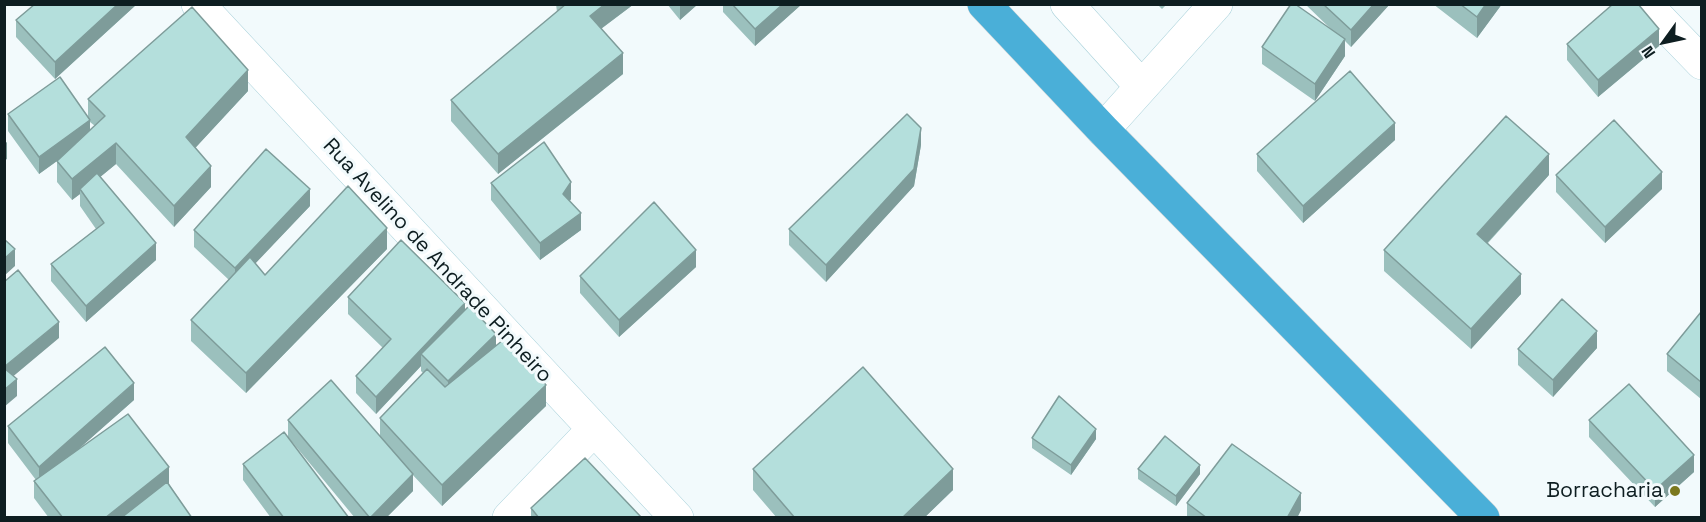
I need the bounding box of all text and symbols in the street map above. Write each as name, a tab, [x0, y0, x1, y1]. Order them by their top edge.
north arrow	[1634, 12, 1694, 72]
text: N	[1637, 42, 1660, 62]
street label: Rua Avelino de Andrade Pinheiro	[317, 134, 557, 388]
place label: Borracharia	[1546, 478, 1663, 504]
marker: Borracharia	[1668, 484, 1682, 498]

